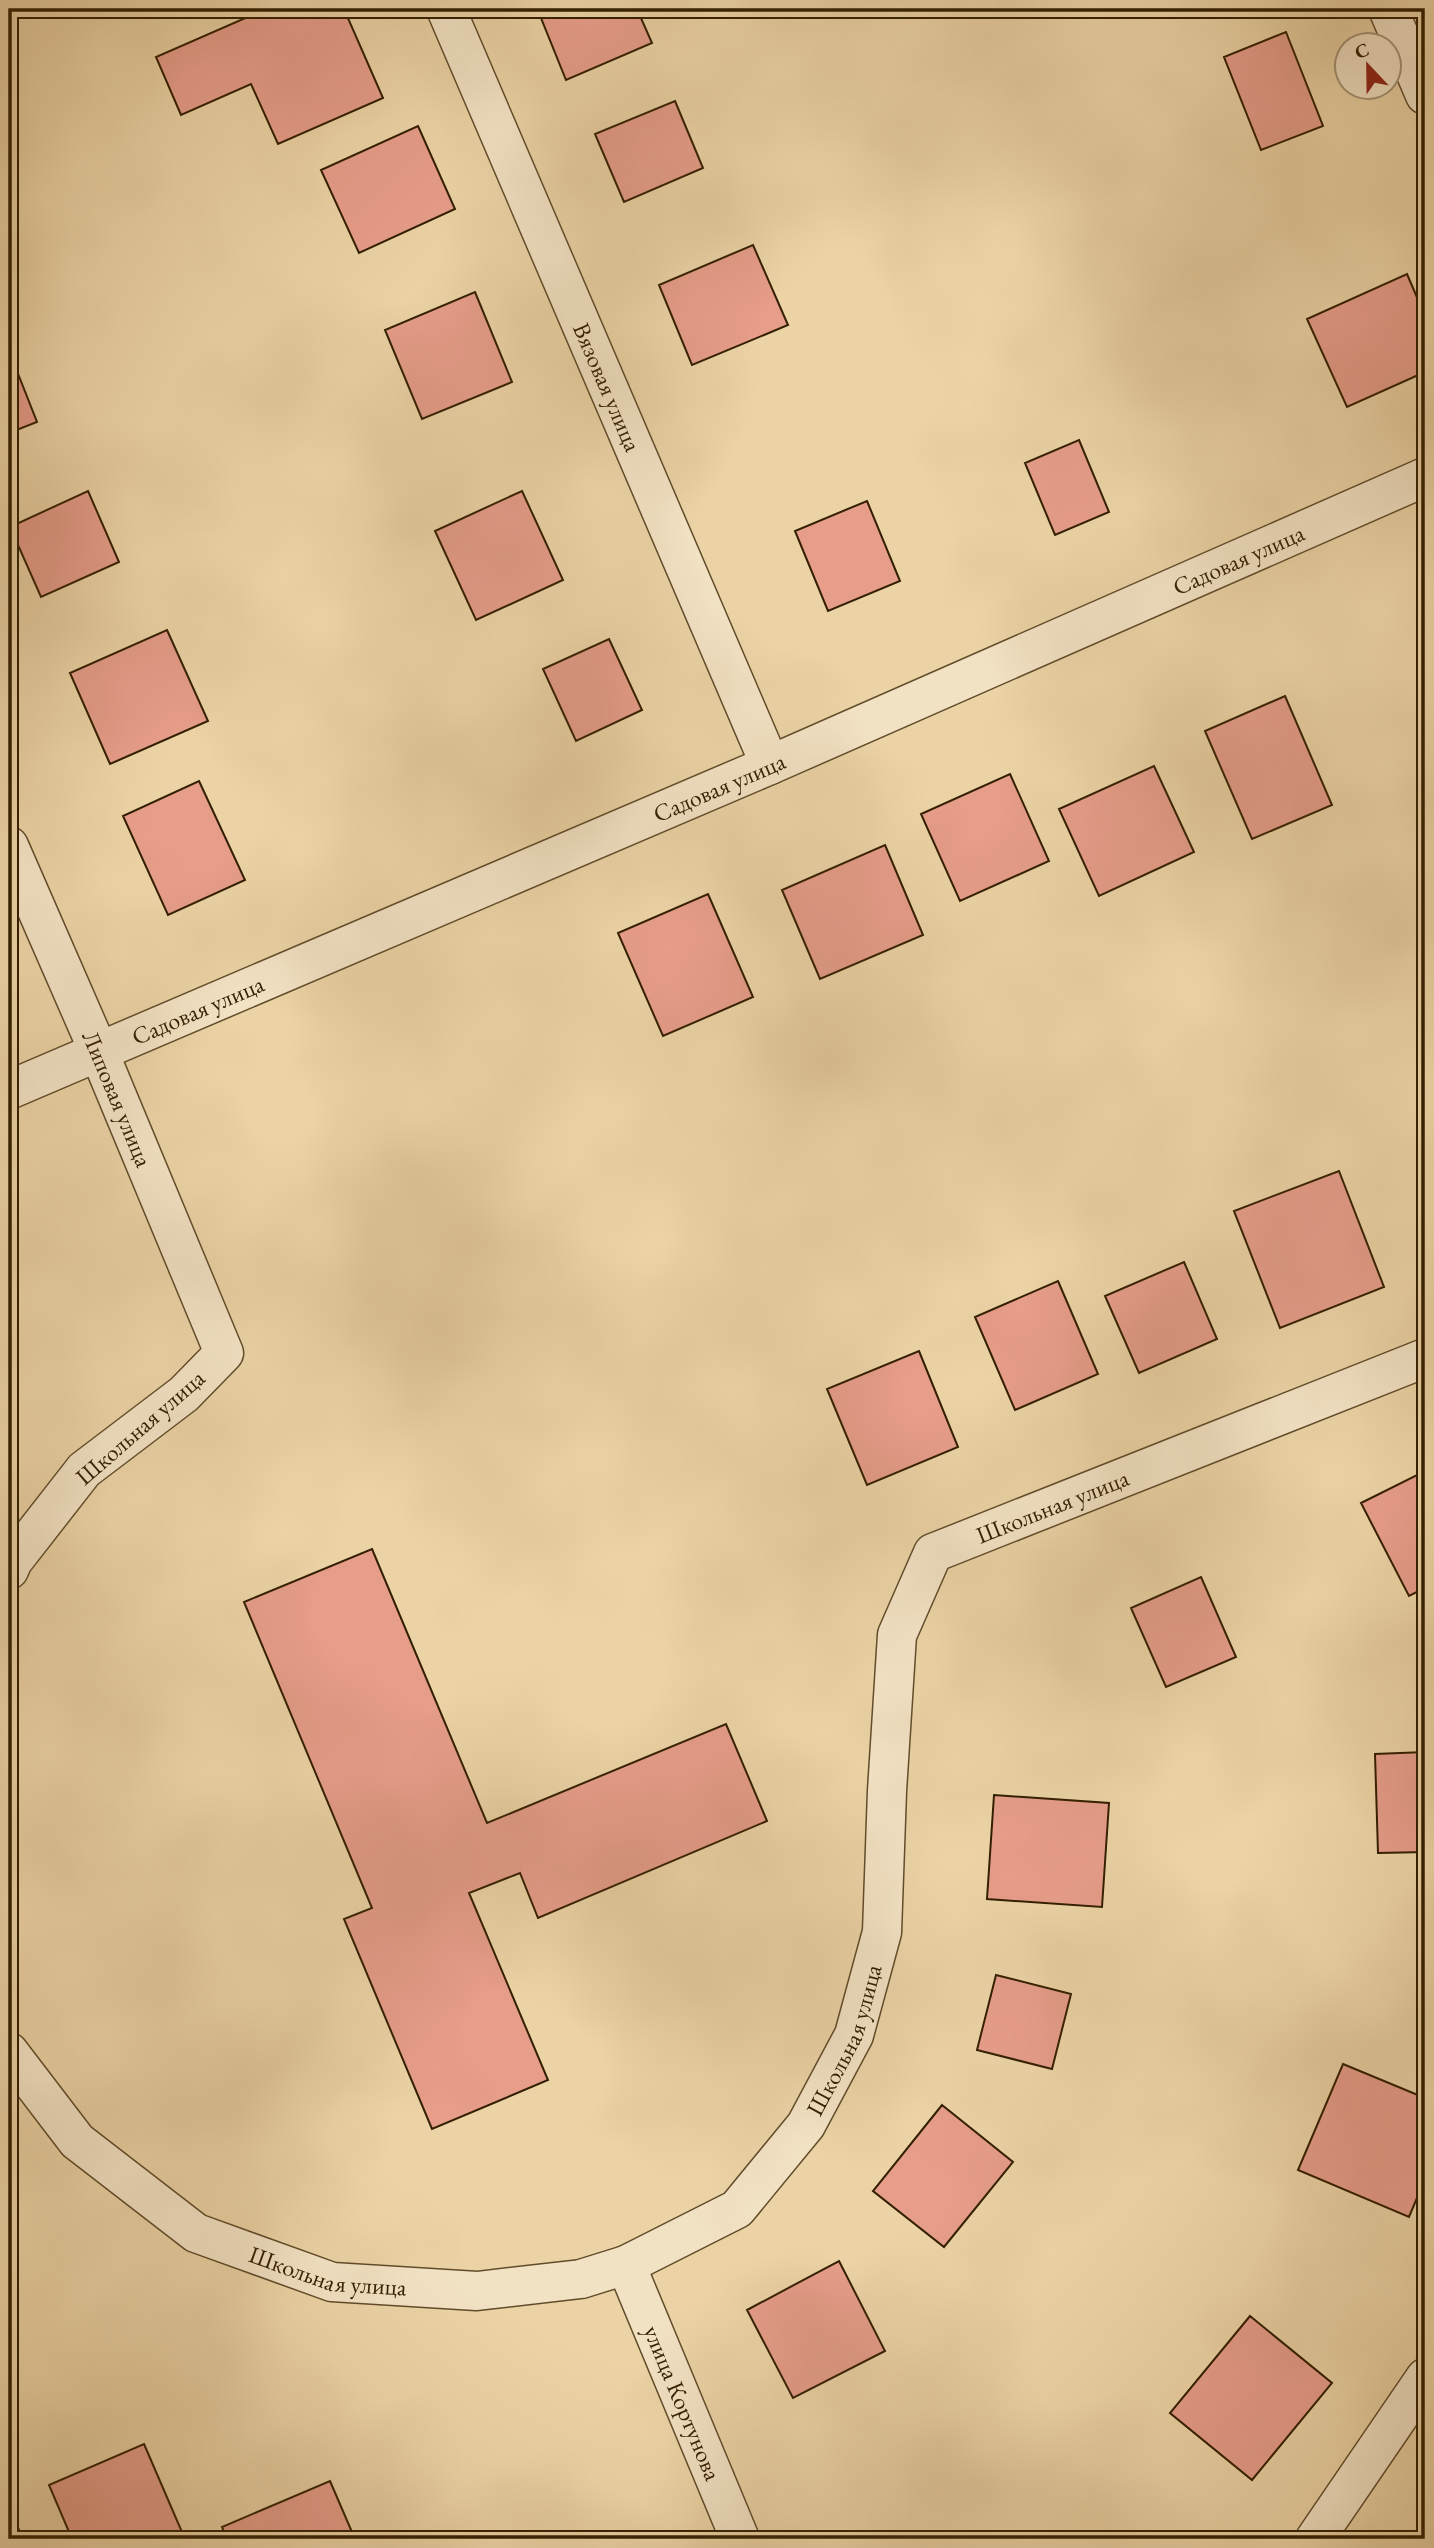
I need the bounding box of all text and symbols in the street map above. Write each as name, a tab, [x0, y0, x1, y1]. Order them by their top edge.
north arrow	[1332, 32, 1402, 102]
text: С	[1351, 37, 1373, 65]
street label: Вязовая улица	[567, 318, 649, 456]
street label: Садовая улица	[1168, 516, 1309, 602]
street label: Садовая улица	[648, 745, 790, 829]
street label: Садовая улица	[127, 967, 269, 1051]
street label: Липовая улица	[76, 1025, 160, 1172]
street label: Школьная улица	[69, 1362, 211, 1492]
street label: Школьная улица	[971, 1461, 1133, 1550]
street label: Школьная улица	[798, 1960, 888, 2121]
street label: Школьная улица	[245, 2238, 408, 2302]
street label: улица Кортунова	[637, 2320, 729, 2485]

